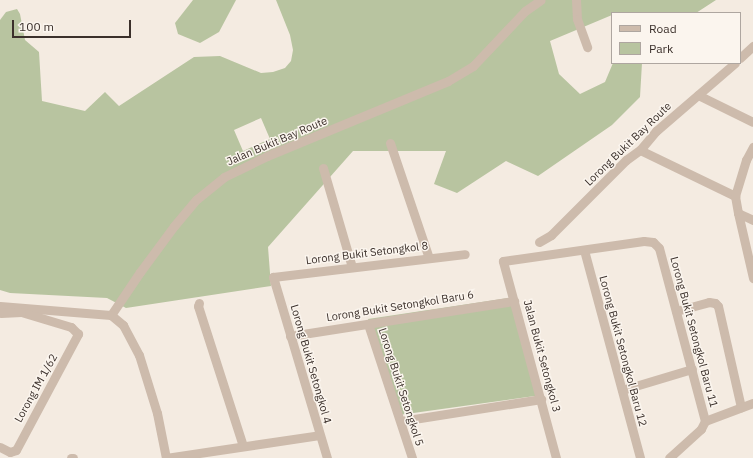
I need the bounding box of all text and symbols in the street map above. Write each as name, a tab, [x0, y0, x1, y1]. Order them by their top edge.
scale bar	[14, 12, 133, 38]
legend	[611, 12, 741, 64]
text: 100 m	[19, 19, 54, 34]
text: Road	[649, 21, 677, 36]
text: Park	[649, 41, 673, 56]
street label: Lorong Bukit Bay Route	[582, 99, 674, 189]
street label: Jalan Bukit Bay Route	[225, 114, 329, 168]
street label: Lorong Bukit Setongkol 8	[305, 239, 429, 267]
street label: Lorong Bukit Setongkol Baru 11	[667, 255, 721, 409]
street label: Lorong Bukit Setongkol Baru 12	[596, 274, 650, 428]
street label: Lorong Bukit Setongkol Baru 6	[325, 288, 475, 324]
street label: Jalan Bukit Setongkol 3	[521, 298, 563, 414]
street label: Lorong Bukit Setongkol 4	[288, 303, 334, 425]
street label: Lorong Bukit Setongkol 5	[376, 326, 426, 448]
street label: Lorong IM 1/62	[12, 351, 60, 425]

